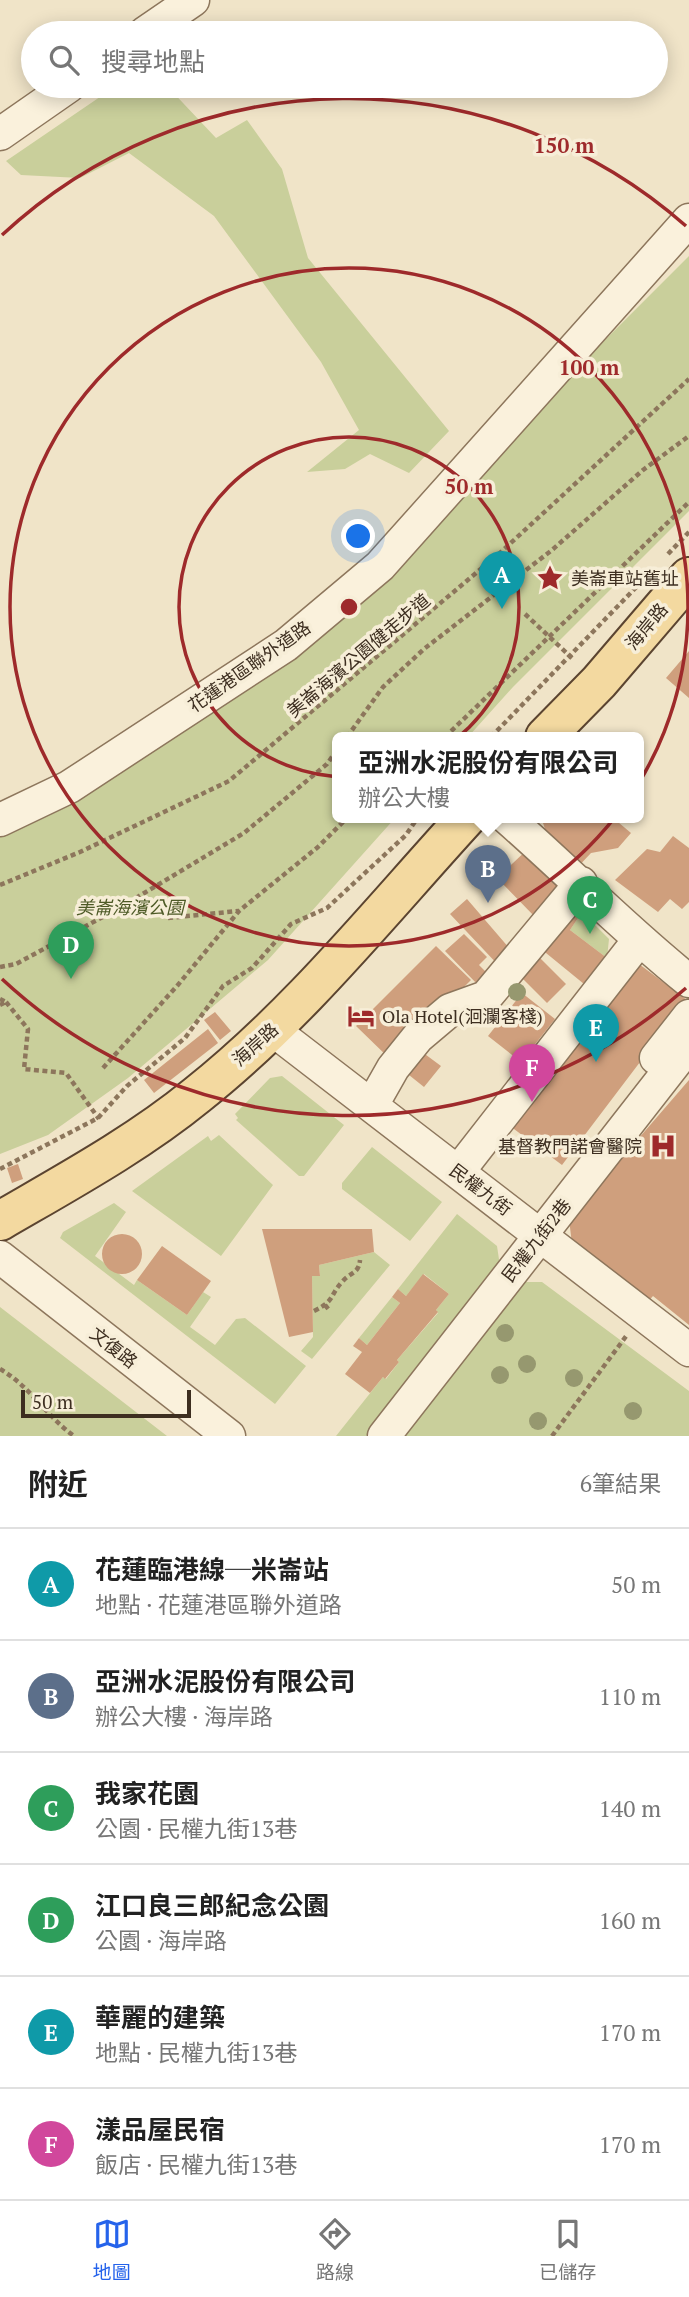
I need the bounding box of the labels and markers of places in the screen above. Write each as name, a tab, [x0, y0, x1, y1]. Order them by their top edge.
pin: A	[479, 551, 525, 609]
place icon: 美崙車站舊址	[535, 563, 565, 593]
place label: 美崙車站舊址	[571, 566, 679, 590]
centre of rings	[337, 595, 361, 619]
pin: B	[465, 845, 511, 903]
pin: C	[567, 876, 613, 934]
pin: D	[48, 921, 94, 979]
hotel icon: Ola Hotel(洄瀾客棧)	[346, 1001, 376, 1031]
place label: Ola Hotel(洄瀾客棧)	[382, 1004, 543, 1028]
pin: E	[573, 1004, 619, 1062]
pin: F	[509, 1044, 555, 1102]
hospital icon: 基督教門諾會醫院	[648, 1131, 678, 1161]
place label: 基督教門諾會醫院	[498, 1134, 642, 1158]

